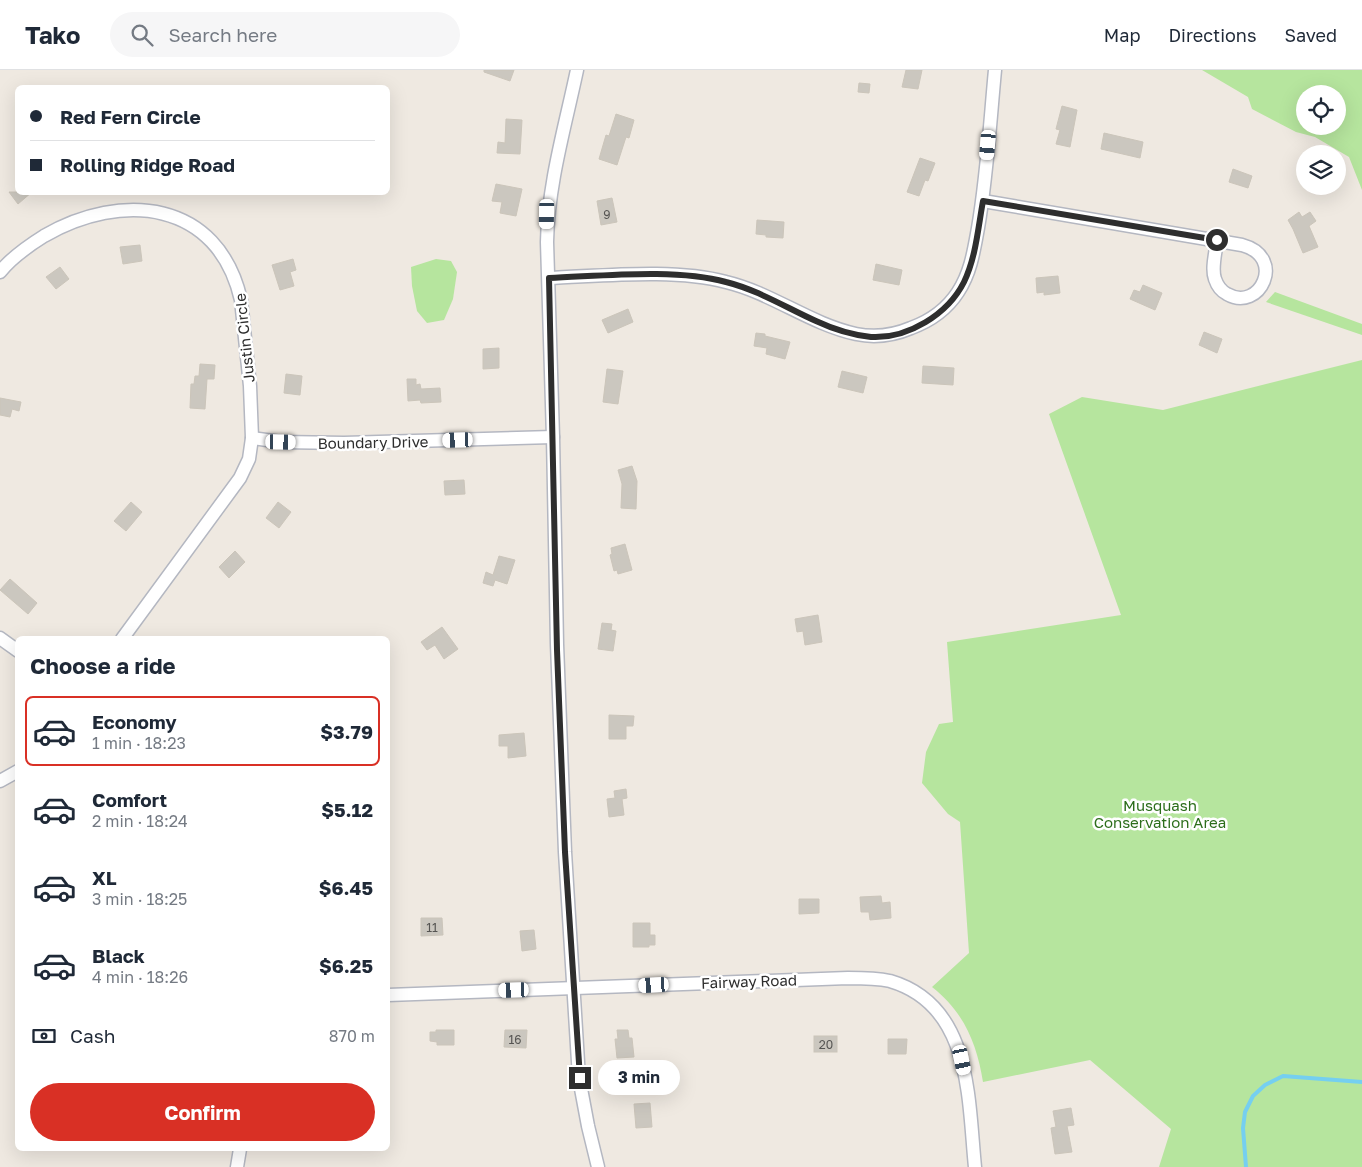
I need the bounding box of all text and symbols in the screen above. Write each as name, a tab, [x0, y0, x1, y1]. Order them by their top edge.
search box	[110, 12, 460, 57]
text: Tako	[25, 20, 80, 49]
icon: search	[128, 21, 156, 49]
text: Search here	[168, 23, 277, 46]
text: Map	[1104, 24, 1140, 46]
text: Directions	[1168, 24, 1256, 46]
text: Saved	[1284, 24, 1337, 46]
map controls	[1296, 85, 1346, 195]
button: locate	[1296, 85, 1346, 135]
text: Red Fern Circle	[60, 105, 201, 128]
car	[979, 129, 996, 161]
button: layers	[1296, 145, 1346, 195]
text: Rolling Ridge Road	[60, 153, 235, 176]
car	[539, 199, 554, 229]
house number: 9	[603, 207, 611, 222]
route start	[1206, 229, 1228, 251]
street label: Justin Circle	[230, 292, 258, 384]
street label: Boundary Drive	[318, 432, 429, 452]
car	[442, 432, 473, 448]
car	[265, 434, 296, 450]
text: Choose a ride	[30, 652, 176, 679]
icon: car	[32, 709, 77, 754]
text: Economy	[92, 710, 177, 733]
text: $3.79	[320, 720, 373, 743]
text: 1 min · 18:23	[92, 733, 186, 753]
icon: car	[32, 787, 77, 832]
text: Comfort	[92, 788, 167, 811]
park label: Musquash Conservation Area	[1094, 796, 1226, 831]
text: $5.12	[321, 798, 373, 821]
text: 2 min · 18:24	[92, 811, 188, 831]
icon: car	[32, 865, 77, 910]
text: XL	[92, 866, 117, 889]
text: $6.45	[319, 876, 373, 899]
text: 3 min · 18:25	[92, 889, 187, 909]
house number: 11	[426, 920, 438, 935]
icon: car	[32, 943, 77, 988]
text: Black	[92, 944, 145, 967]
text: $6.25	[319, 954, 373, 977]
text: 4 min · 18:26	[92, 967, 188, 987]
street label: Fairway Road	[701, 970, 797, 992]
car	[638, 977, 669, 993]
car	[498, 982, 529, 998]
icon: cash	[30, 1022, 58, 1050]
text: Cash	[70, 1024, 115, 1047]
text: 870 m	[329, 1026, 375, 1046]
house number: 16	[508, 1032, 522, 1047]
house number: 20	[819, 1037, 833, 1052]
car	[951, 1044, 972, 1076]
callout: 3 min	[598, 1060, 680, 1096]
route end	[569, 1067, 591, 1089]
text: 3 min	[618, 1067, 660, 1087]
button: Confirm	[30, 1083, 375, 1141]

